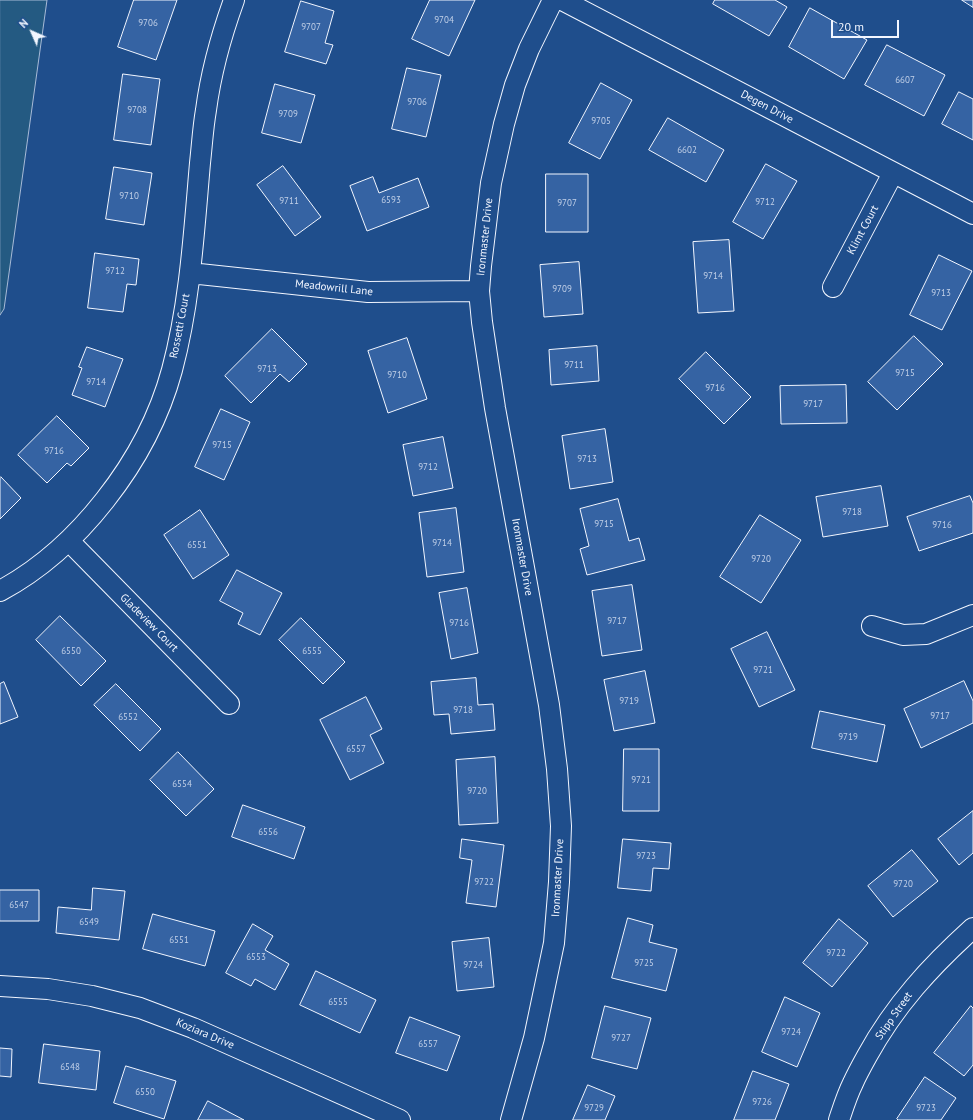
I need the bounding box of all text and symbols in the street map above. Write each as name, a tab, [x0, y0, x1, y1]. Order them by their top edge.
north arrow	[12, 12, 52, 52]
scale bar	[833, 12, 901, 38]
house number: 9704	[434, 15, 454, 25]
text: N	[16, 16, 31, 31]
house number: 9706	[138, 18, 158, 28]
text: 20 m	[838, 19, 864, 34]
house number: 9707	[301, 22, 321, 32]
house number: 6607	[895, 75, 915, 85]
street label: Degen Drive	[738, 88, 796, 126]
house number: 9706	[407, 97, 427, 107]
house number: 9708	[127, 105, 147, 115]
house number: 9709	[278, 109, 298, 119]
house number: 9705	[591, 116, 611, 126]
house number: 6602	[677, 145, 697, 155]
house number: 9710	[119, 191, 139, 201]
house number: 6593	[381, 195, 401, 205]
house number: 9711	[279, 196, 299, 206]
street label: Ironmaster Drive	[474, 197, 496, 277]
house number: 9712	[755, 197, 775, 207]
house number: 9707	[557, 198, 577, 208]
street label: Klimt Court	[844, 203, 882, 257]
house number: 9712	[105, 266, 125, 276]
house number: 9714	[703, 271, 723, 281]
street label: Meadowrill Lane	[294, 277, 374, 299]
house number: 9709	[552, 284, 572, 294]
house number: 9713	[931, 288, 951, 298]
street label: Rossetti Court	[167, 293, 193, 359]
house number: 9711	[564, 360, 584, 370]
house number: 9713	[257, 364, 277, 374]
house number: 9715	[895, 368, 915, 378]
house number: 9710	[387, 370, 407, 380]
house number: 9714	[86, 377, 106, 387]
house number: 9716	[705, 383, 725, 393]
house number: 9717	[803, 399, 823, 409]
house number: 9715	[212, 440, 232, 450]
house number: 9716	[44, 446, 64, 456]
house number: 9713	[577, 454, 597, 464]
house number: 9712	[418, 462, 438, 472]
house number: 9718	[842, 507, 862, 517]
street label: Ironmaster Drive	[509, 517, 535, 597]
house number: 9715	[594, 519, 614, 529]
house number: 9716	[932, 520, 952, 530]
house number: 9714	[432, 538, 452, 548]
house number: 6551	[187, 540, 207, 550]
house number: 9720	[751, 554, 771, 564]
street label: Gladeview Court	[117, 591, 181, 655]
house number: 9717	[607, 616, 627, 626]
house number: 9716	[449, 618, 469, 628]
house number: 6550	[61, 646, 81, 656]
house number: 6555	[302, 646, 322, 656]
house number: 9721	[753, 665, 773, 675]
house number: 9719	[619, 696, 639, 706]
house number: 9718	[453, 705, 473, 715]
house number: 9717	[930, 711, 950, 721]
house number: 6552	[118, 712, 138, 722]
house number: 9719	[838, 732, 858, 742]
house number: 6557	[346, 744, 366, 754]
house number: 9721	[631, 775, 651, 785]
house number: 6554	[172, 779, 192, 789]
house number: 9720	[467, 786, 487, 796]
house number: 6556	[258, 827, 278, 837]
street label: Ironmaster Drive	[549, 839, 567, 917]
house number: 9723	[636, 851, 656, 861]
house number: 9722	[474, 877, 494, 887]
house number: 9720	[893, 879, 913, 889]
house number: 6547	[9, 900, 29, 910]
house number: 6549	[79, 917, 99, 927]
house number: 6551	[169, 935, 189, 945]
house number: 9722	[826, 948, 846, 958]
house number: 6553	[246, 952, 266, 962]
house number: 9725	[634, 958, 654, 968]
house number: 9724	[463, 960, 483, 970]
street label: Stipp Street	[873, 990, 915, 1042]
house number: 6555	[328, 997, 348, 1007]
street label: Koziara Drive	[174, 1016, 236, 1052]
house number: 9724	[781, 1027, 801, 1037]
house number: 9727	[611, 1033, 631, 1043]
house number: 6557	[418, 1039, 438, 1049]
house number: 6548	[60, 1062, 80, 1072]
house number: 6550	[135, 1087, 155, 1097]
house number: 9726	[752, 1097, 772, 1107]
house number: 9729	[584, 1103, 604, 1113]
house number: 9723	[916, 1103, 936, 1113]

